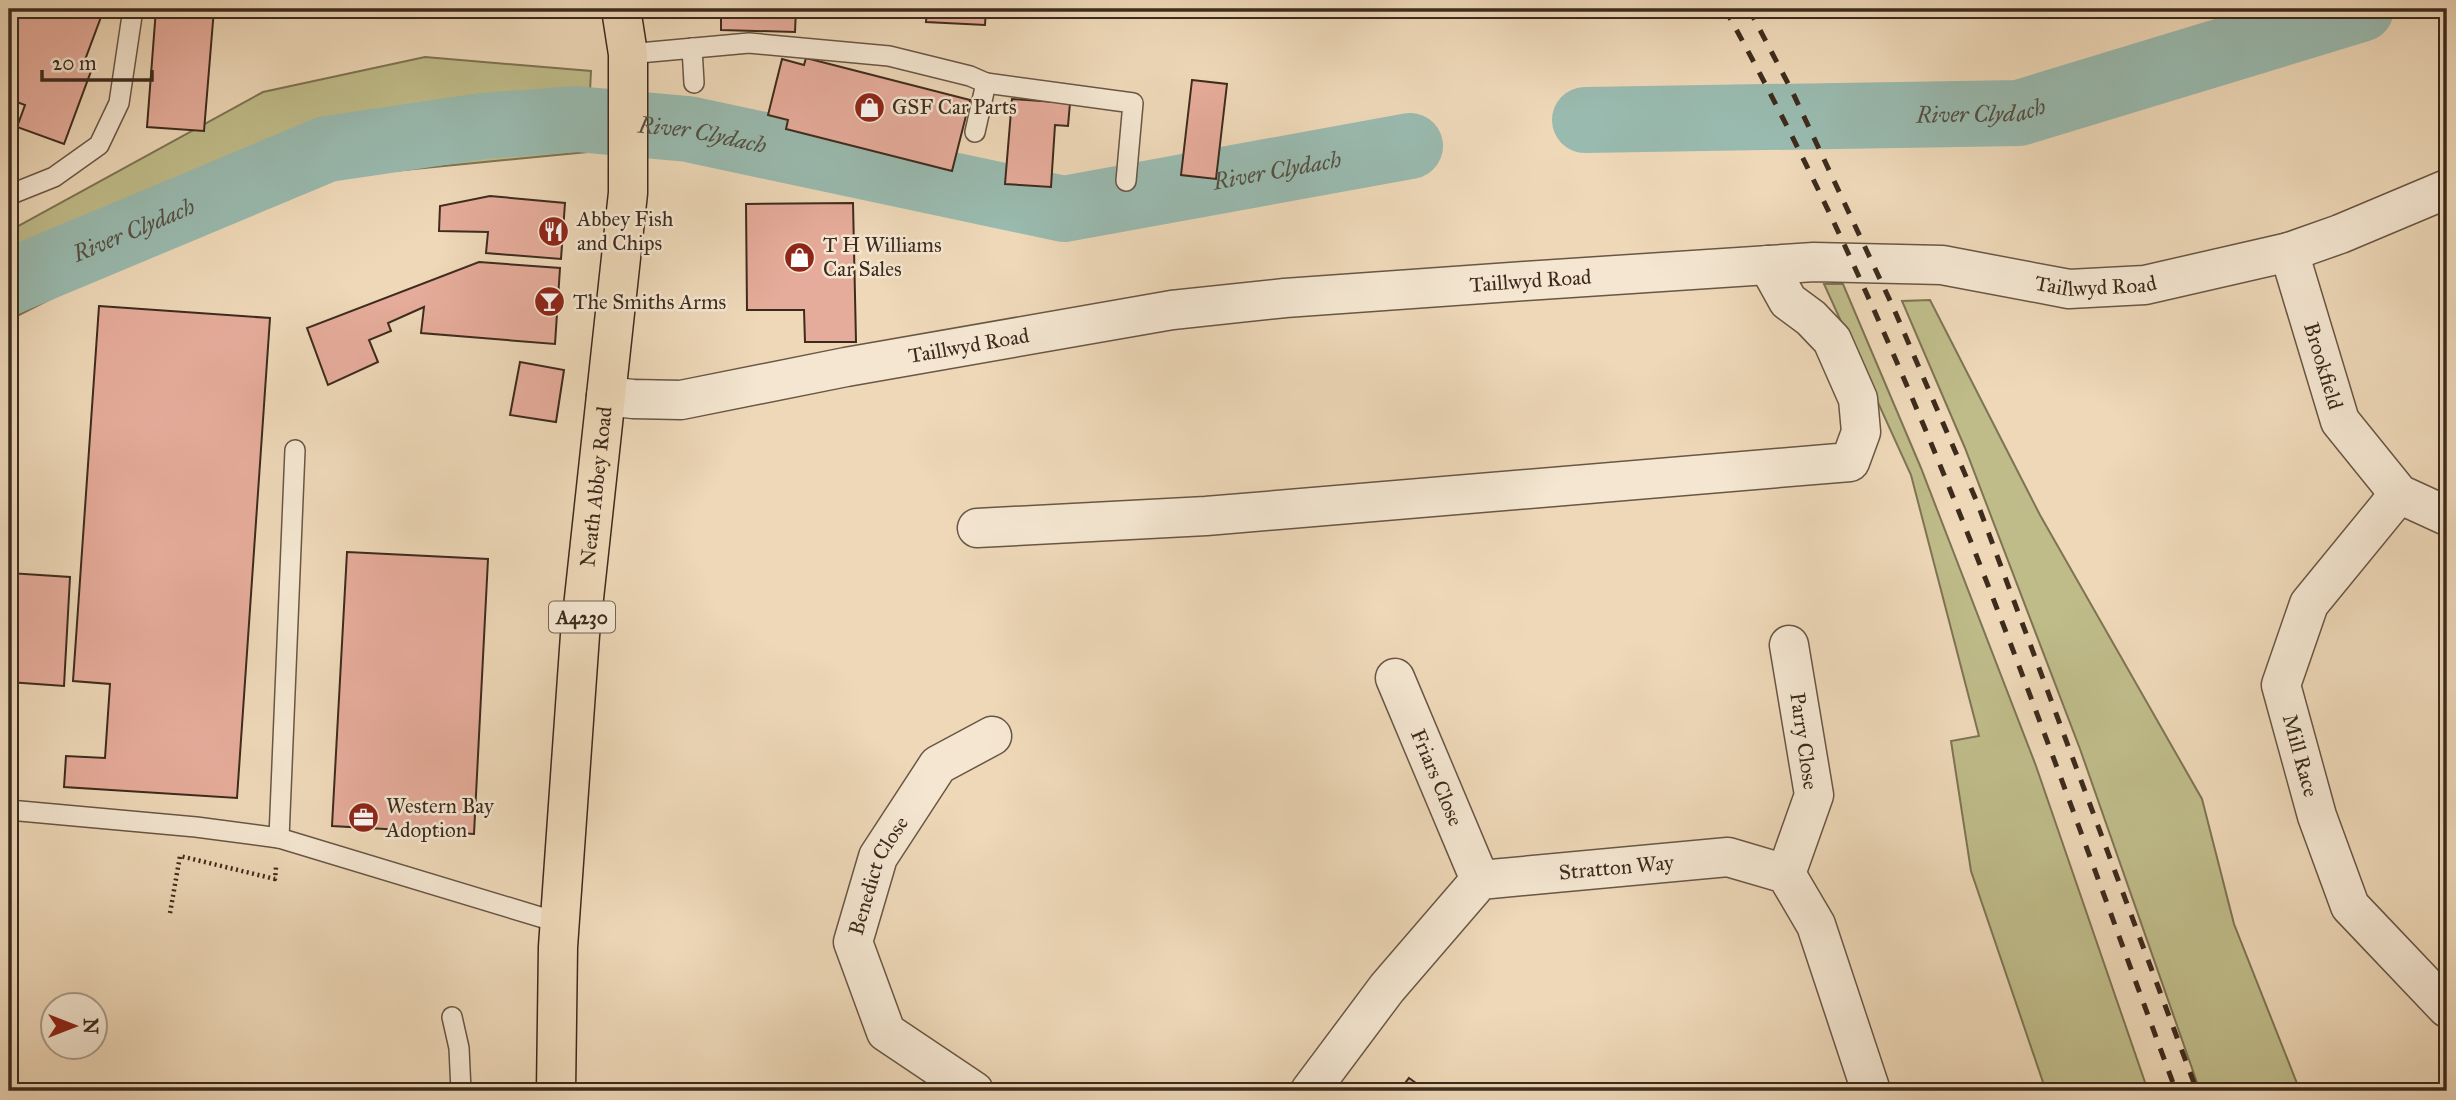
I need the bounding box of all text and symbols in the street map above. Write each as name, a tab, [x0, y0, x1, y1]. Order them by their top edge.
scale bar	[42, 38, 152, 82]
text: 20 m	[52, 50, 97, 76]
shop icon: GSF Car Parts	[852, 90, 886, 124]
water label: River Clydach	[1915, 92, 2049, 129]
place label: GSF Car Parts	[892, 94, 1017, 120]
water label: River Clydach	[636, 111, 769, 159]
water label: River Clydach	[1210, 145, 1343, 196]
water label: River Clydach	[67, 192, 199, 268]
place label: Abbey Fish and Chips	[576, 206, 674, 256]
restaurant icon: Abbey Fish and Chips	[537, 214, 571, 248]
place label: T H Williams Car Sales	[823, 232, 942, 282]
shop icon: T H Williams Car Sales	[783, 240, 817, 274]
street label: Taillwyd Road	[1468, 264, 1593, 298]
street label: Taillwyd Road	[2033, 270, 2160, 302]
bar icon: The Smiths Arms	[533, 285, 567, 319]
place label: The Smiths Arms	[573, 289, 726, 315]
street label: Brookfield	[2298, 319, 2349, 413]
street label: Taillwyd Road	[906, 322, 1032, 369]
street label: Neath Abbey Road	[574, 405, 618, 568]
road number: A4230	[549, 602, 615, 632]
street label: Parry Close	[1784, 691, 1824, 791]
street label: Mill Race	[2277, 711, 2324, 800]
street label: Friars Close	[1405, 725, 1469, 830]
place label: Western Bay Adoption	[385, 793, 495, 843]
office icon: Western Bay Adoption	[346, 801, 380, 835]
street label: Benedict Close	[843, 811, 914, 938]
street label: Stratton Way	[1558, 849, 1676, 886]
north arrow	[38, 992, 108, 1062]
text: N	[79, 1018, 102, 1034]

